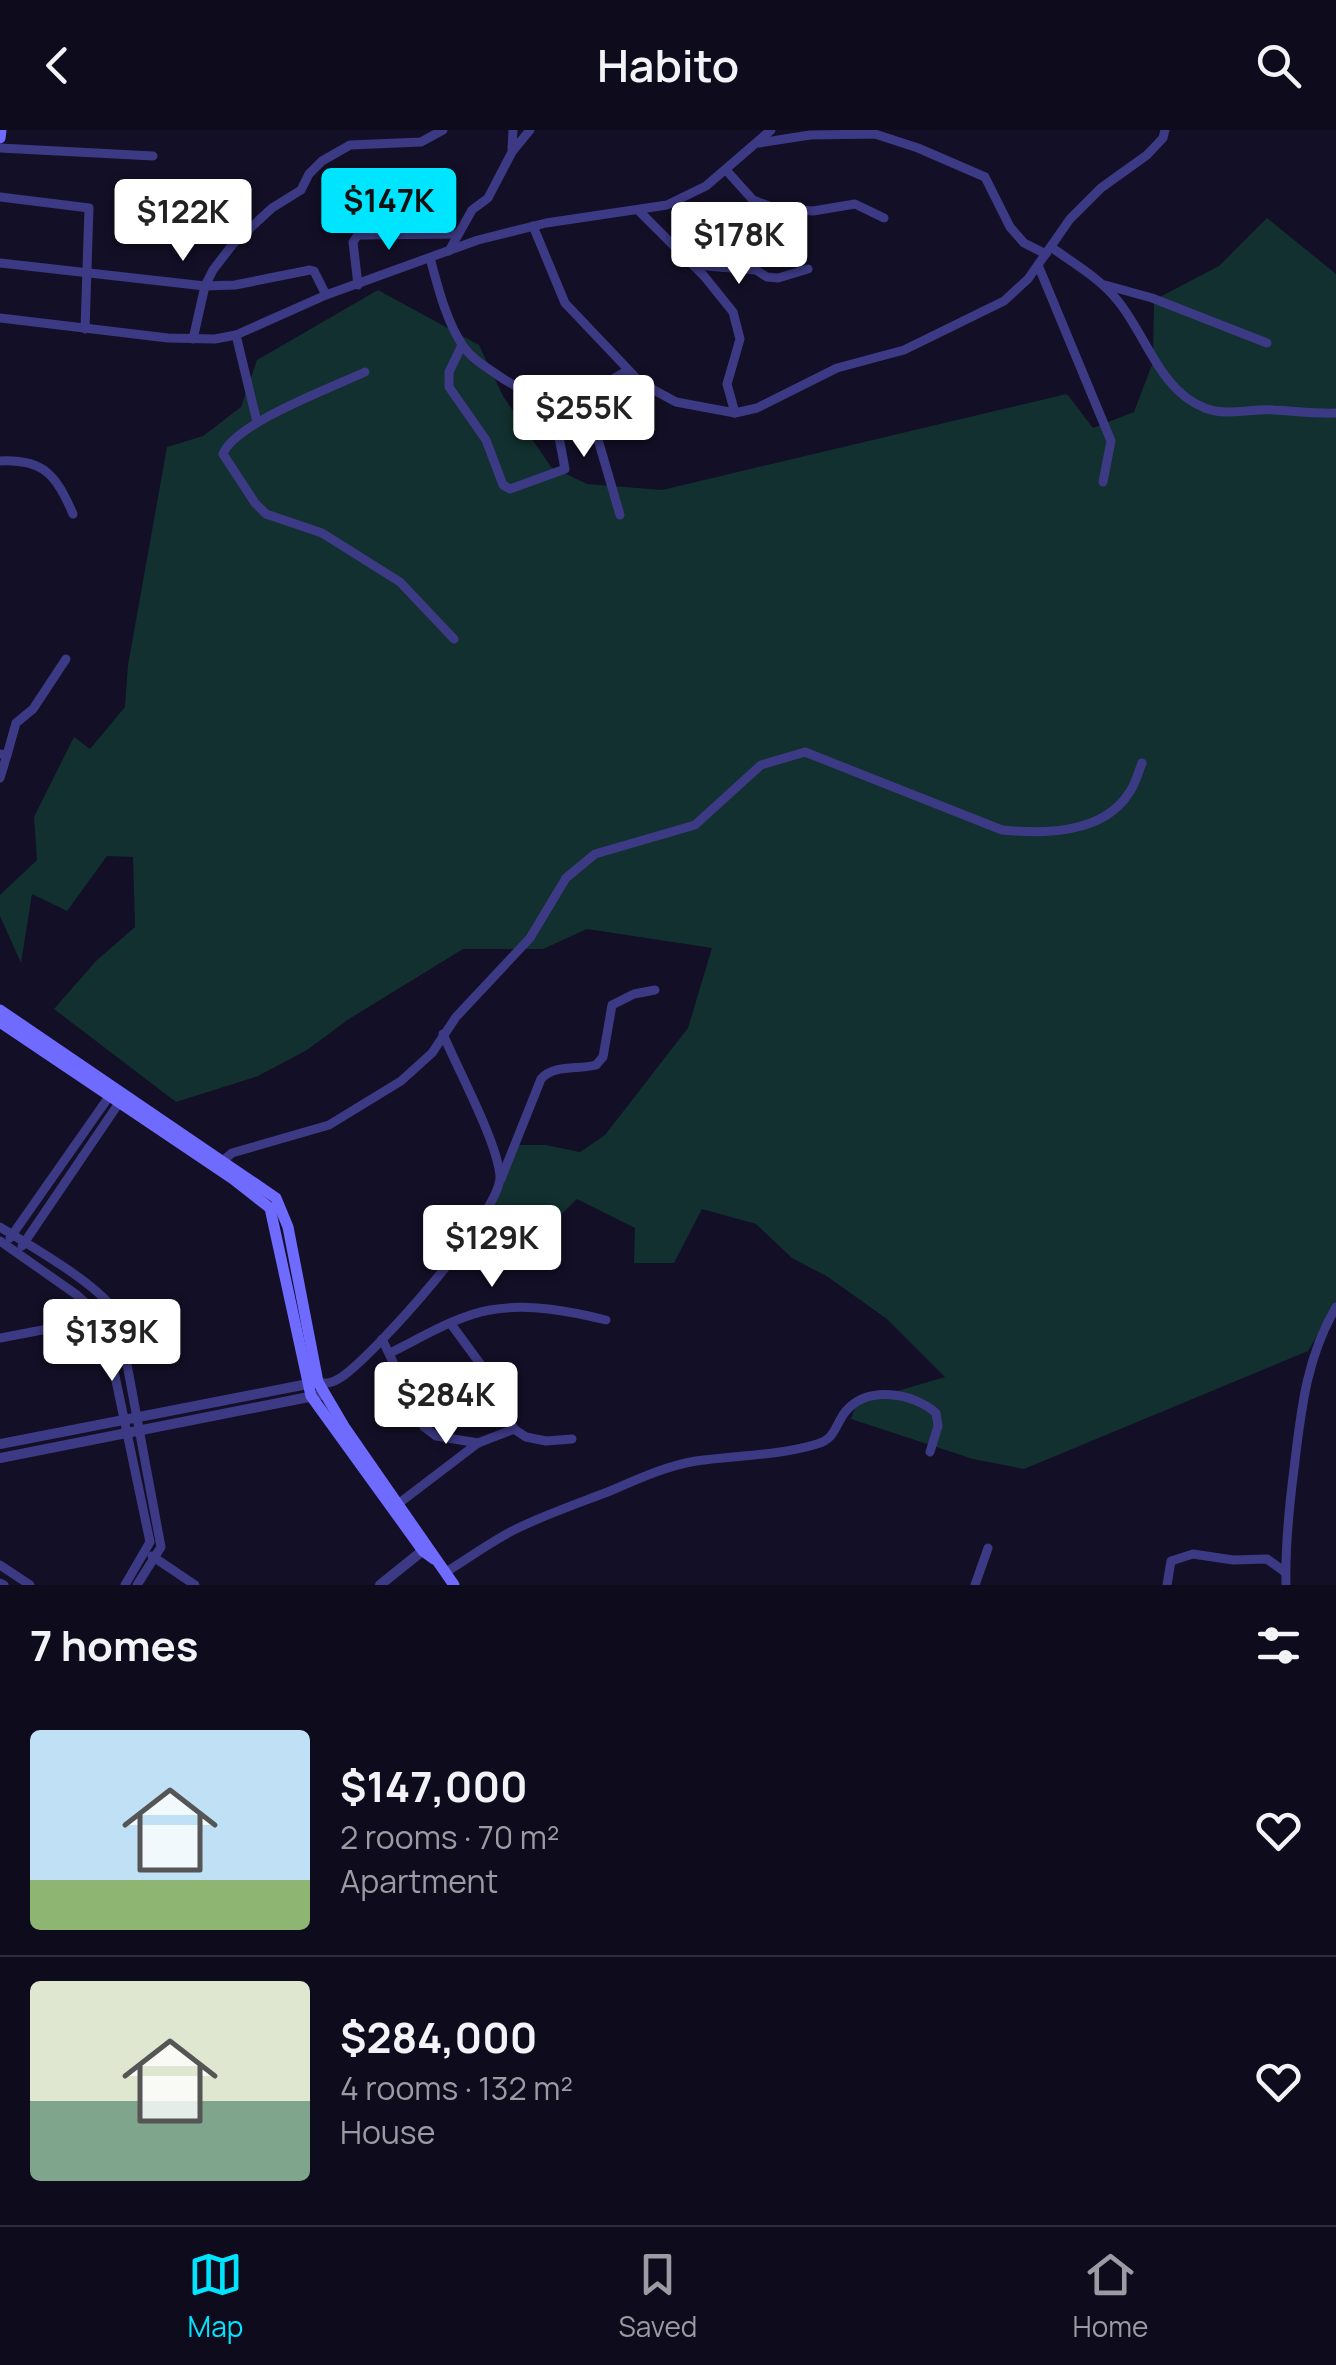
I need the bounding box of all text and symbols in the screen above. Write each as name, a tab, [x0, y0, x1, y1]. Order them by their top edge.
text: Habito	[597, 34, 739, 96]
icon: back	[30, 38, 85, 93]
icon: search	[1251, 38, 1306, 93]
pin: $147K	[319, 168, 459, 253]
text: $147K	[343, 178, 435, 222]
pin: $122K	[113, 179, 253, 264]
text: $122K	[137, 189, 229, 233]
pin: $178K	[669, 202, 809, 287]
text: $178K	[693, 212, 785, 256]
pin: $255K	[514, 375, 654, 460]
text: $255K	[535, 385, 633, 429]
pin: $129K	[422, 1205, 562, 1290]
text: $129K	[445, 1215, 539, 1259]
pin: $139K	[42, 1299, 182, 1384]
text: $139K	[65, 1309, 159, 1353]
pin: $284K	[376, 1362, 516, 1447]
text: $284K	[397, 1372, 495, 1416]
text: 7 homes	[30, 1616, 198, 1674]
icon: filters	[1251, 1618, 1306, 1673]
text: $147,000	[340, 1757, 528, 1815]
icon: home	[110, 1770, 230, 1890]
icon: heart	[1251, 1803, 1306, 1858]
text: 2 rooms · 70 m²	[340, 1815, 560, 1859]
text: Apartment	[340, 1859, 498, 1903]
text: $284,000	[340, 2008, 537, 2066]
icon: home	[110, 2021, 230, 2141]
icon: heart	[1251, 2054, 1306, 2109]
text: 4 rooms · 132 m²	[340, 2066, 573, 2110]
text: House	[340, 2110, 435, 2154]
tab: Map	[188, 2247, 243, 2345]
tab: Saved	[619, 2247, 697, 2345]
tab: Home	[1073, 2247, 1148, 2345]

